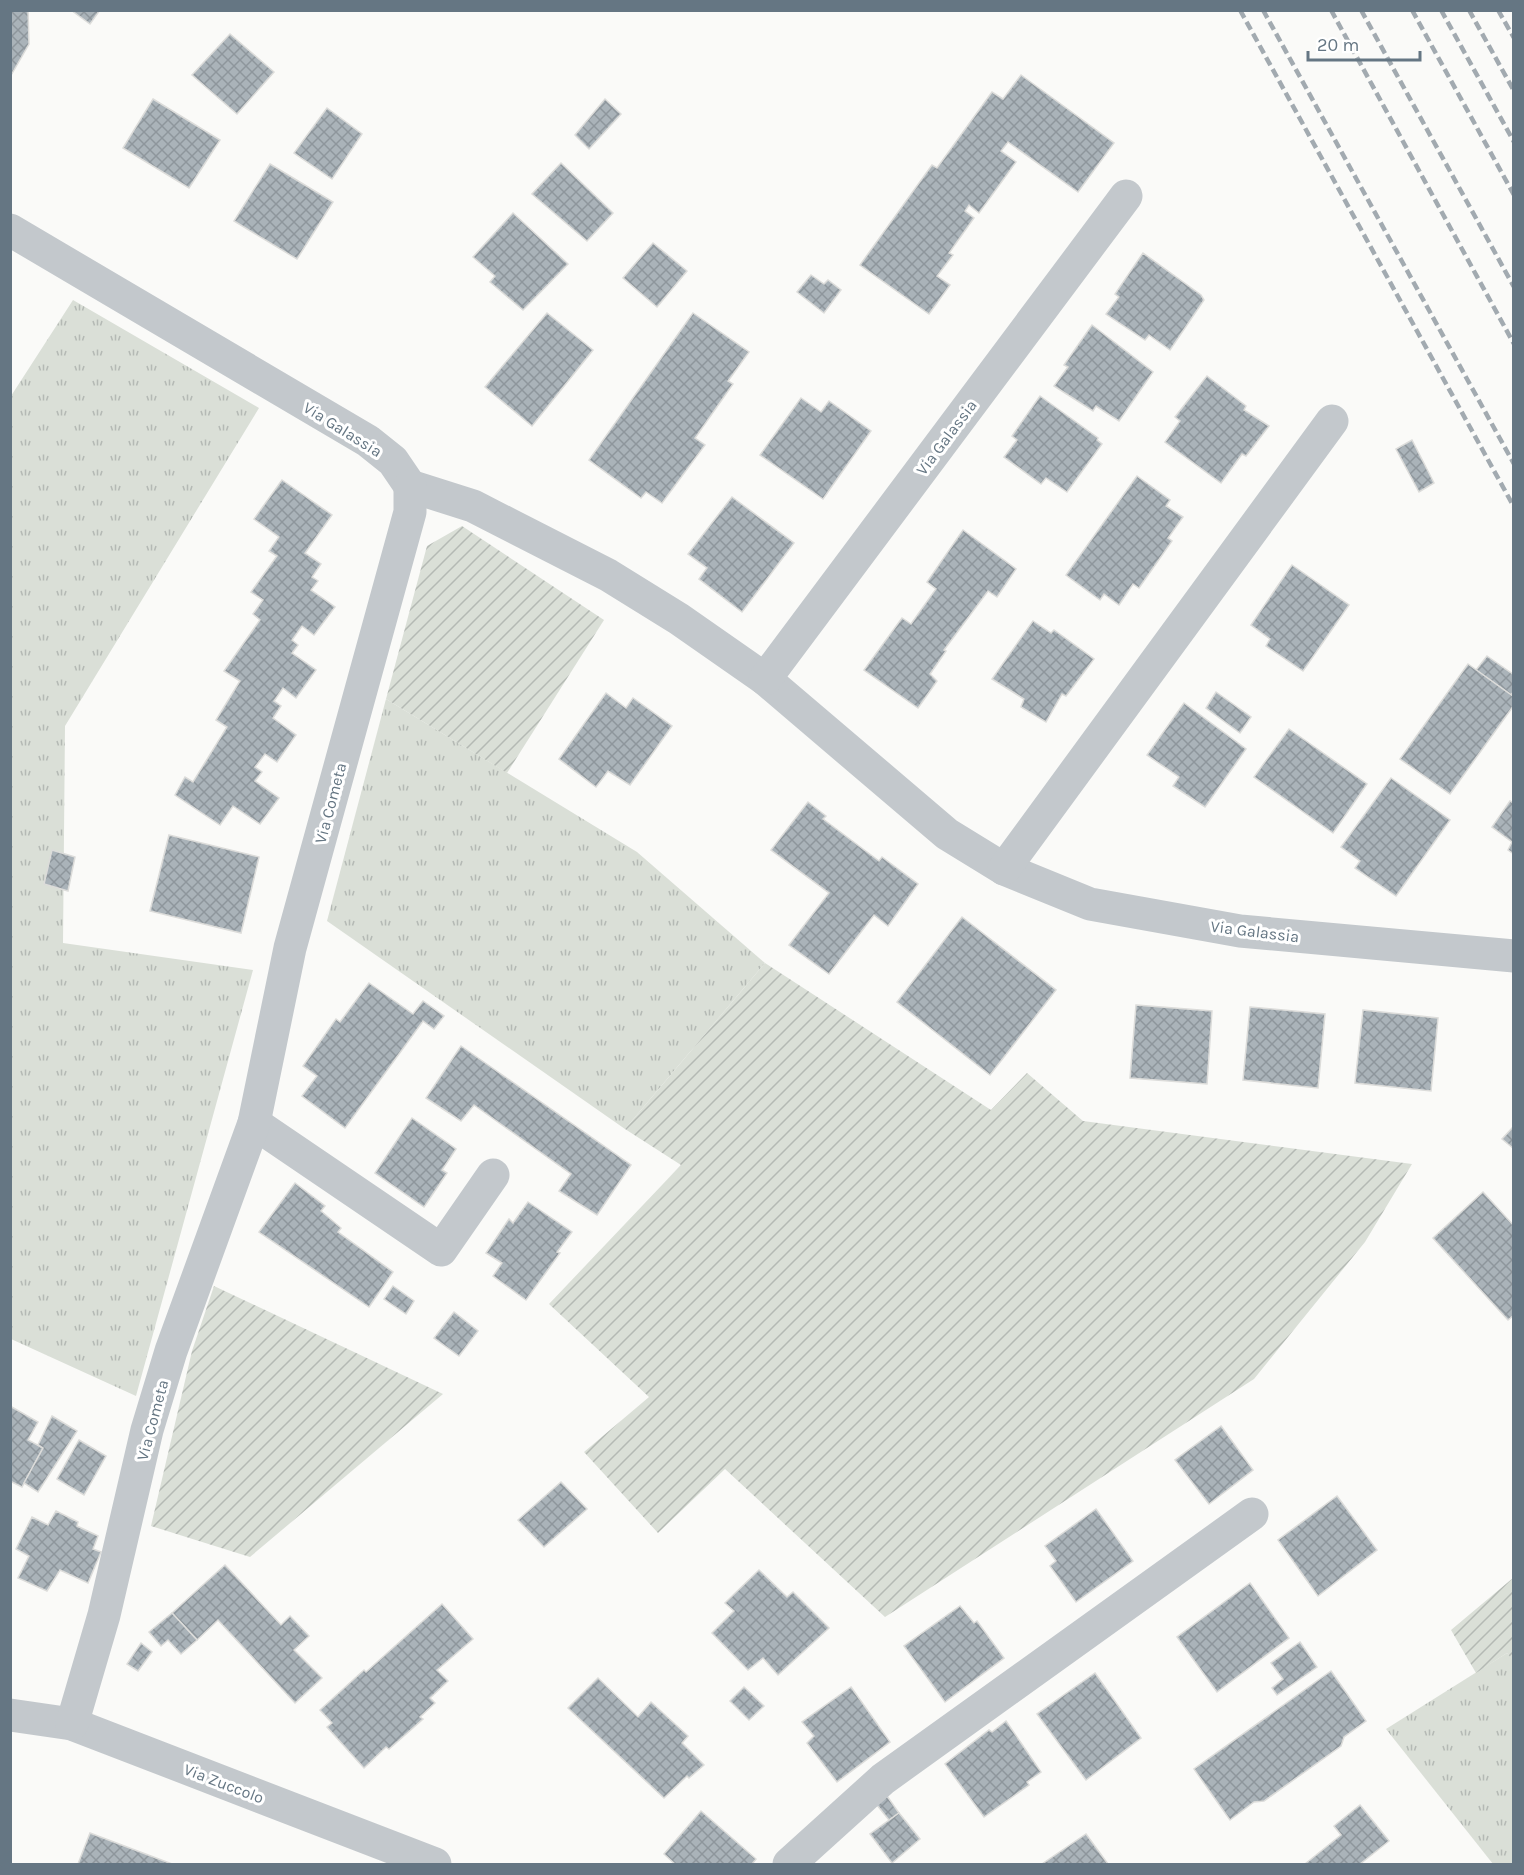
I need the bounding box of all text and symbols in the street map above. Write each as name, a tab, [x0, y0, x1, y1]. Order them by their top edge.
scale bar	[1308, 24, 1420, 62]
text: 20 m	[1317, 34, 1359, 56]
street label: Via Galassia	[912, 396, 981, 479]
street label: Via Galassia	[300, 398, 386, 461]
street label: Via Cometa	[311, 761, 350, 846]
street label: Via Galassia	[1210, 917, 1300, 946]
street label: Via Cometa	[133, 1378, 172, 1463]
street label: Via Zuccolo	[181, 1760, 266, 1807]

